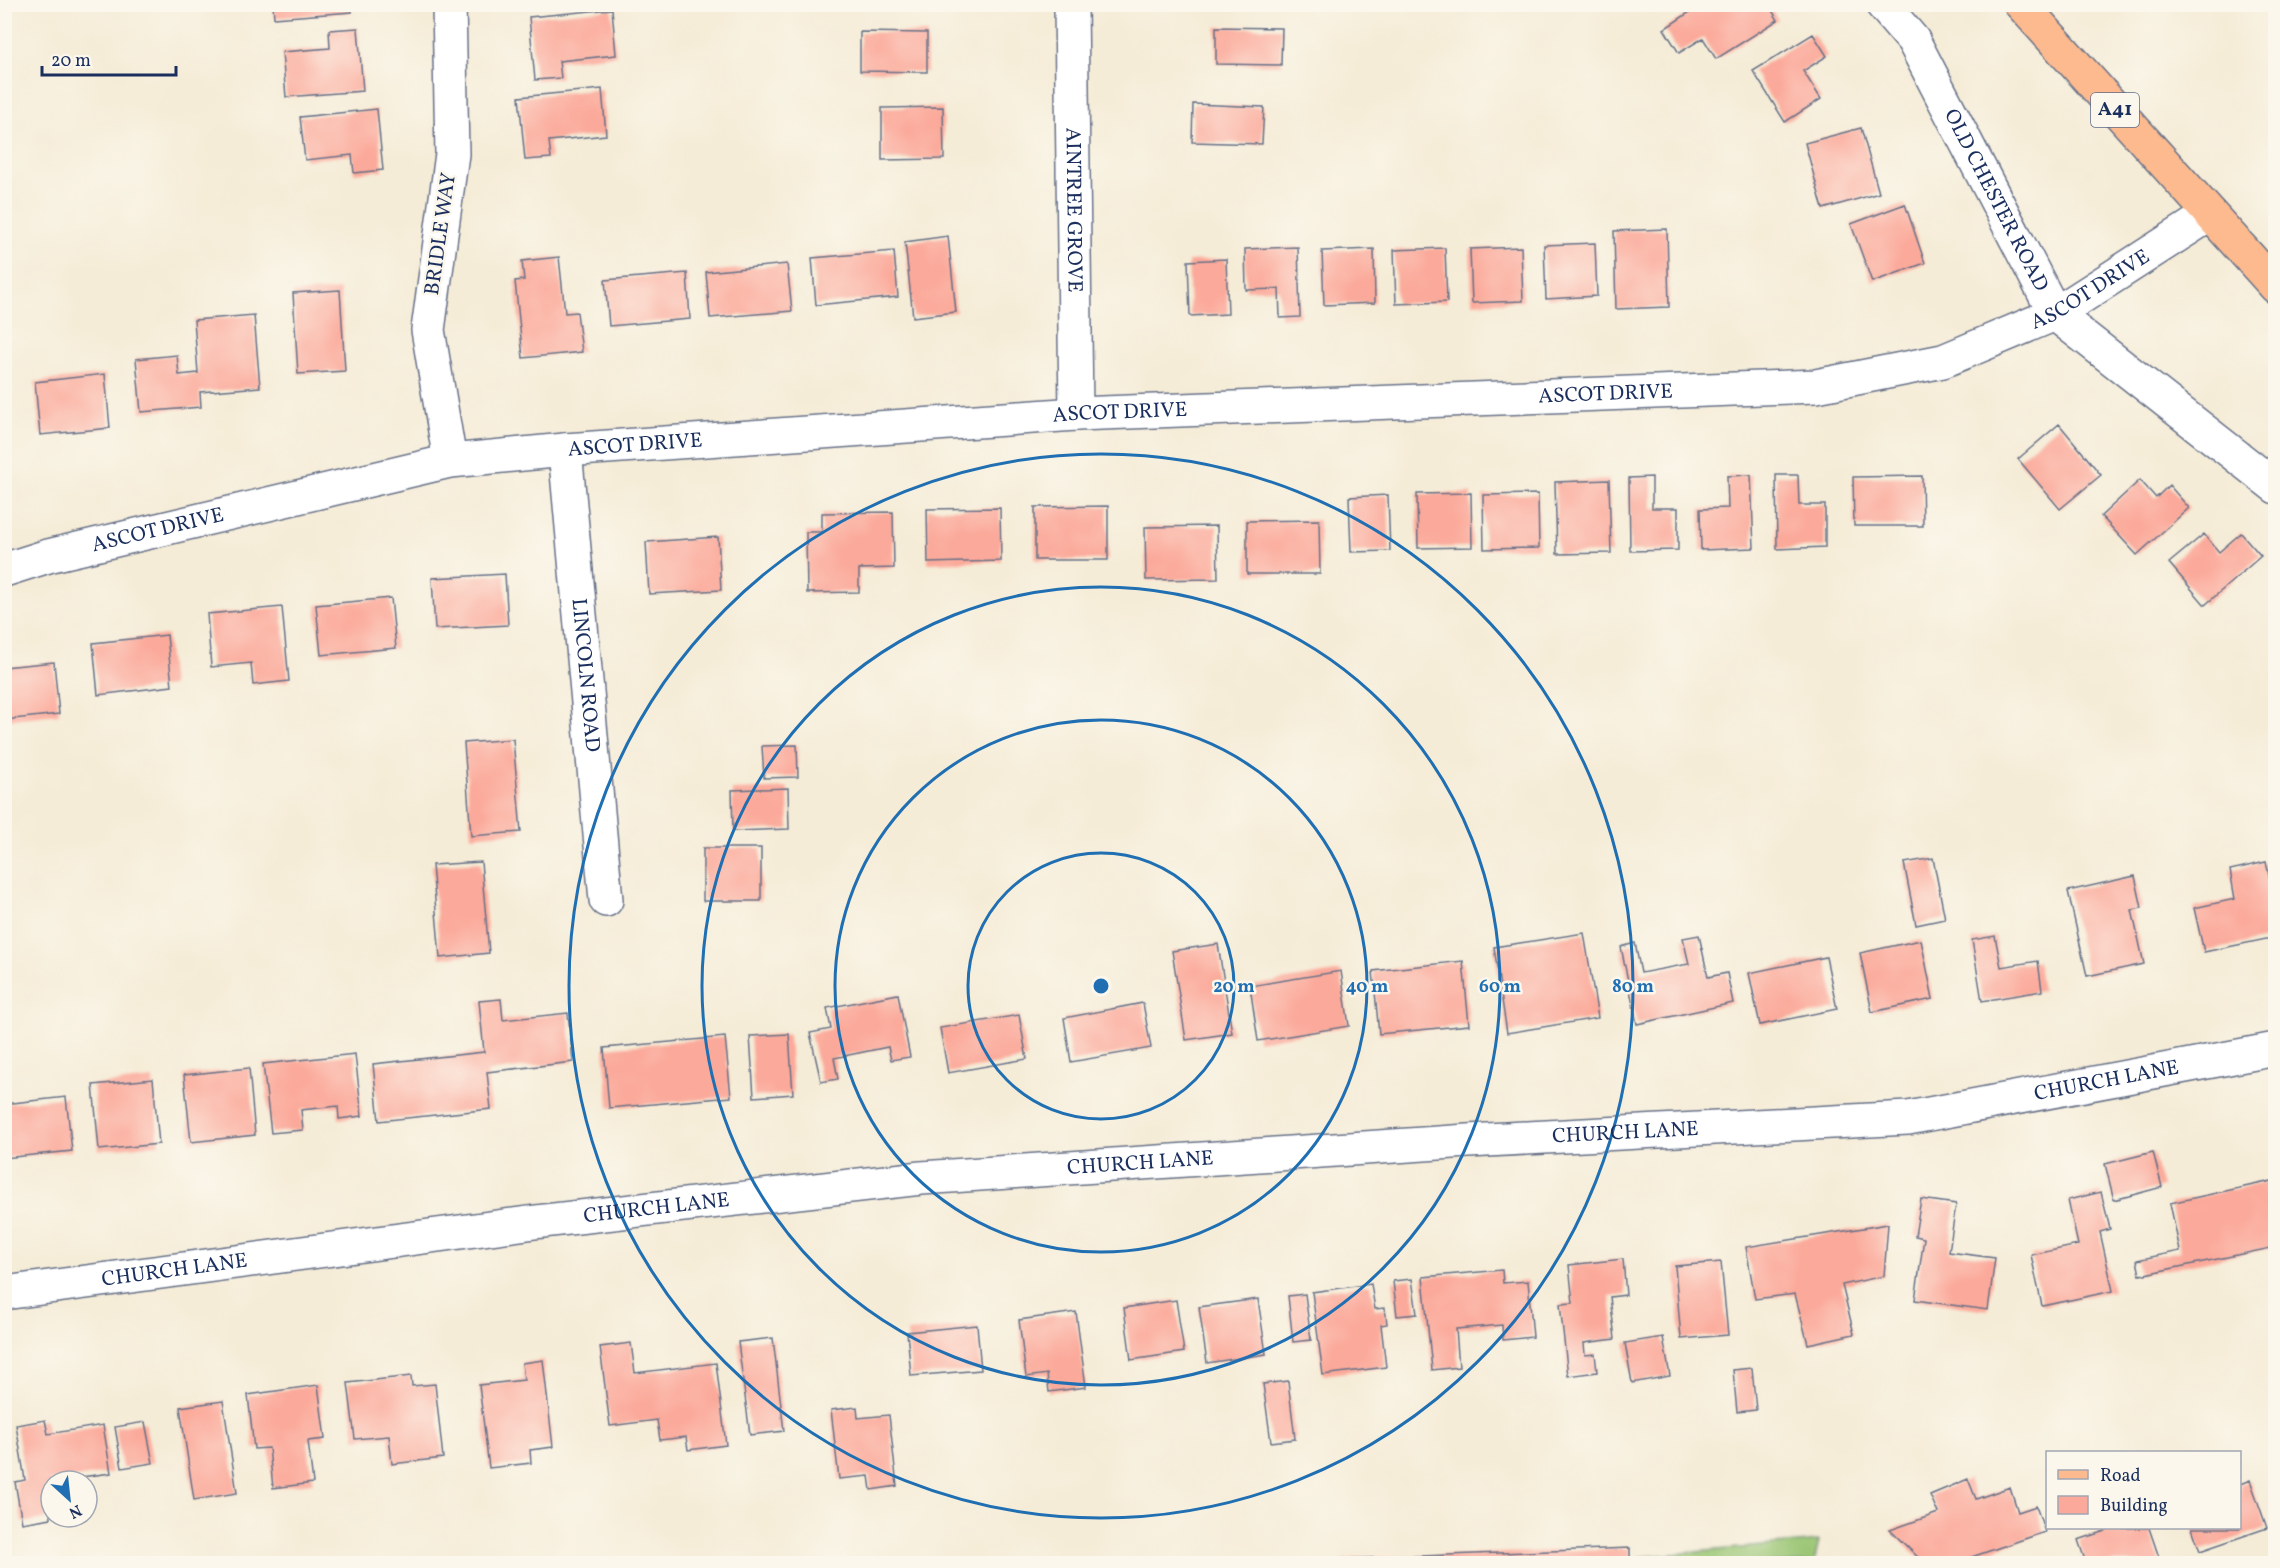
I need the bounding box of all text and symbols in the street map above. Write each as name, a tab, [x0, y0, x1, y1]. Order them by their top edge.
scale bar	[42, 39, 176, 77]
text: 20 m	[51, 49, 91, 74]
road number: A41	[2091, 93, 2139, 127]
street label: OLD CHESTER ROAD	[1937, 104, 2055, 297]
street label: AINTREE GROVE	[1058, 127, 1089, 293]
street label: BRIDLE WAY	[418, 171, 464, 297]
street label: ASCOT DRIVE	[2026, 242, 2155, 337]
street label: ASCOT DRIVE	[1538, 377, 1674, 411]
street label: ASCOT DRIVE	[1052, 395, 1188, 430]
street label: ASCOT DRIVE	[567, 426, 703, 464]
street label: ASCOT DRIVE	[89, 500, 227, 560]
street label: LINCOLN ROAD	[564, 597, 607, 753]
text: 20 m	[1213, 975, 1255, 1000]
text: 40 m	[1346, 975, 1388, 1000]
text: 60 m	[1479, 975, 1521, 1000]
text: 80 m	[1612, 975, 1654, 1000]
centre of rings	[1091, 976, 1111, 996]
street label: CHURCH LANE	[2032, 1053, 2181, 1109]
street label: CHURCH LANE	[1551, 1114, 1699, 1151]
street label: CHURCH LANE	[1066, 1144, 1214, 1183]
street label: CHURCH LANE	[582, 1185, 731, 1231]
street label: CHURCH LANE	[100, 1246, 249, 1294]
legend	[2046, 1451, 2241, 1529]
text: Road	[2100, 1464, 2141, 1489]
north arrow	[39, 1469, 99, 1529]
text: Building	[2100, 1494, 2168, 1519]
text: N	[64, 1498, 85, 1523]

